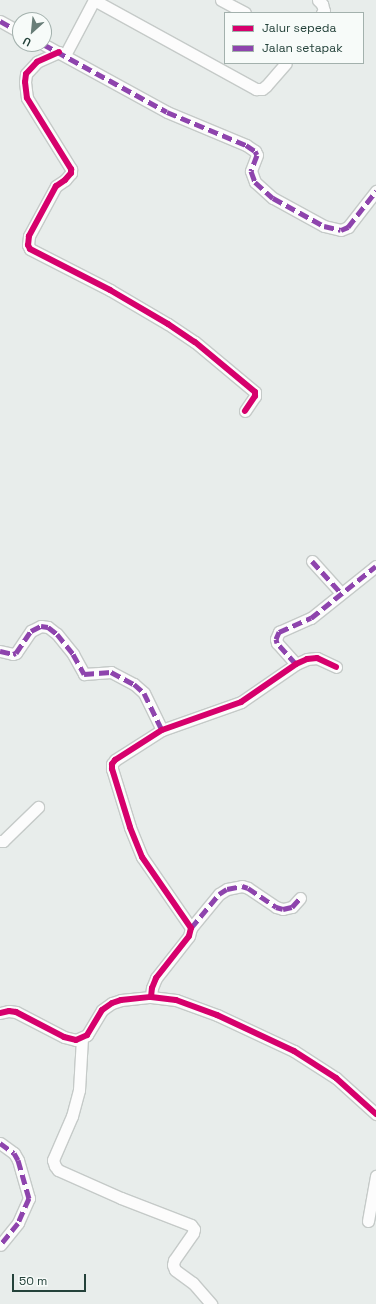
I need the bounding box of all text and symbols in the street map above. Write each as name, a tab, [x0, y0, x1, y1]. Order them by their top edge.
north arrow	[12, 12, 52, 52]
legend	[224, 12, 364, 64]
text: Jalur sepeda	[262, 20, 337, 36]
text: U	[21, 34, 33, 50]
text: Jalan setapak	[262, 40, 343, 56]
scale bar	[14, 1266, 88, 1292]
text: 50 m	[19, 1273, 47, 1289]

